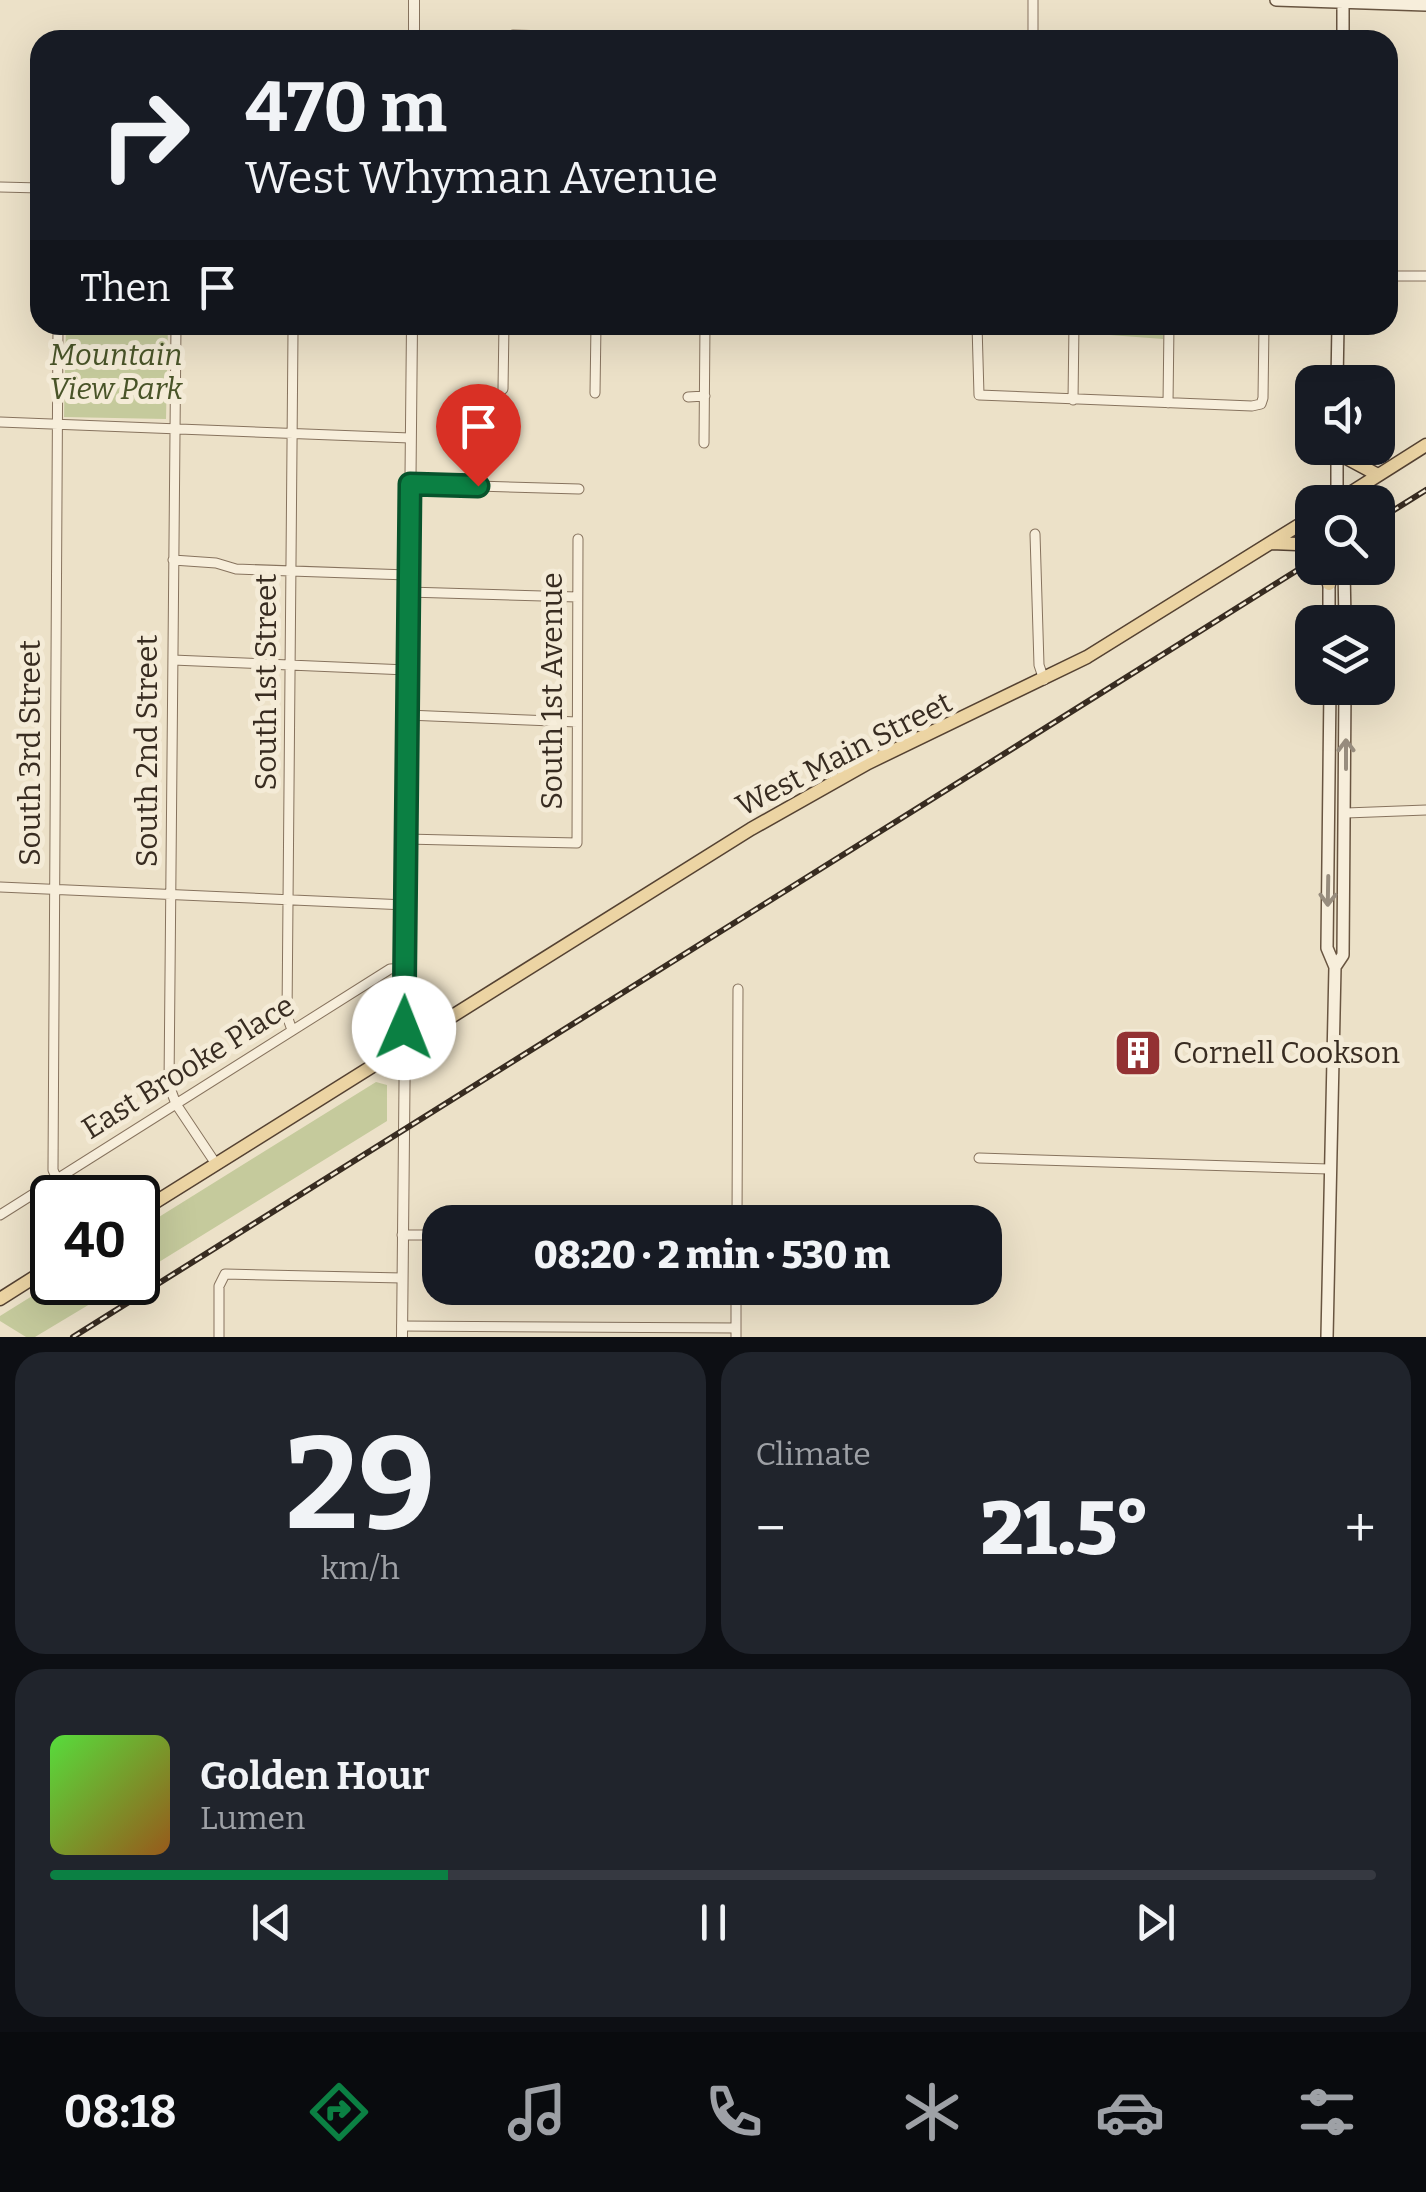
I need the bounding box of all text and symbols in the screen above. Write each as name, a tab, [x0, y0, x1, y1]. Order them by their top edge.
text: 470 m	[245, 66, 447, 150]
icon: right	[80, 70, 210, 200]
text: West Whyman Avenue	[245, 151, 718, 205]
icon: arrive	[190, 260, 245, 315]
text: Then	[80, 265, 170, 311]
park label: Mountain View Park	[49, 337, 184, 407]
map controls	[1295, 365, 1395, 705]
button: sound	[1295, 365, 1395, 465]
pin	[436, 384, 521, 487]
icon: arrive	[451, 399, 506, 454]
button: search	[1295, 485, 1395, 585]
street label: South 1st Avenue	[534, 572, 570, 810]
street label: South 1st Street	[248, 573, 284, 790]
button: layers	[1295, 605, 1395, 705]
street label: South 2nd Street	[129, 635, 165, 867]
street label: South 3rd Street	[12, 640, 48, 866]
street label: West Main Street	[730, 684, 958, 824]
one-way arrow	[1336, 739, 1355, 771]
one-way arrow	[1319, 875, 1338, 907]
position arrow	[352, 976, 456, 1080]
street label: East Brooke Place	[75, 987, 301, 1147]
building icon: Cornell Cookson	[1112, 1027, 1164, 1079]
place label: Cornell Cookson	[1173, 1035, 1400, 1071]
speed limit sign: 40	[30, 1175, 160, 1305]
text: 08:20 · 2 min · 530 m	[534, 1232, 890, 1278]
text: 29	[285, 1406, 435, 1562]
text: Climate	[756, 1435, 871, 1473]
text: 21.5°	[981, 1484, 1150, 1574]
text: −	[756, 1496, 786, 1562]
text: +	[1345, 1496, 1376, 1562]
text: km/h	[321, 1549, 400, 1587]
text: Golden Hour	[200, 1753, 430, 1799]
text: Lumen	[200, 1799, 305, 1837]
icon: previous	[244, 1895, 299, 1950]
icon: pause	[686, 1895, 741, 1950]
icon: next	[1128, 1895, 1183, 1950]
icon: directions	[304, 2077, 374, 2147]
icon: music	[502, 2077, 572, 2147]
icon: phone	[699, 2077, 769, 2147]
icon: climate	[897, 2077, 967, 2147]
icon: car	[1095, 2077, 1165, 2147]
icon: filters	[1292, 2077, 1362, 2147]
text: 08:18	[64, 2085, 176, 2139]

